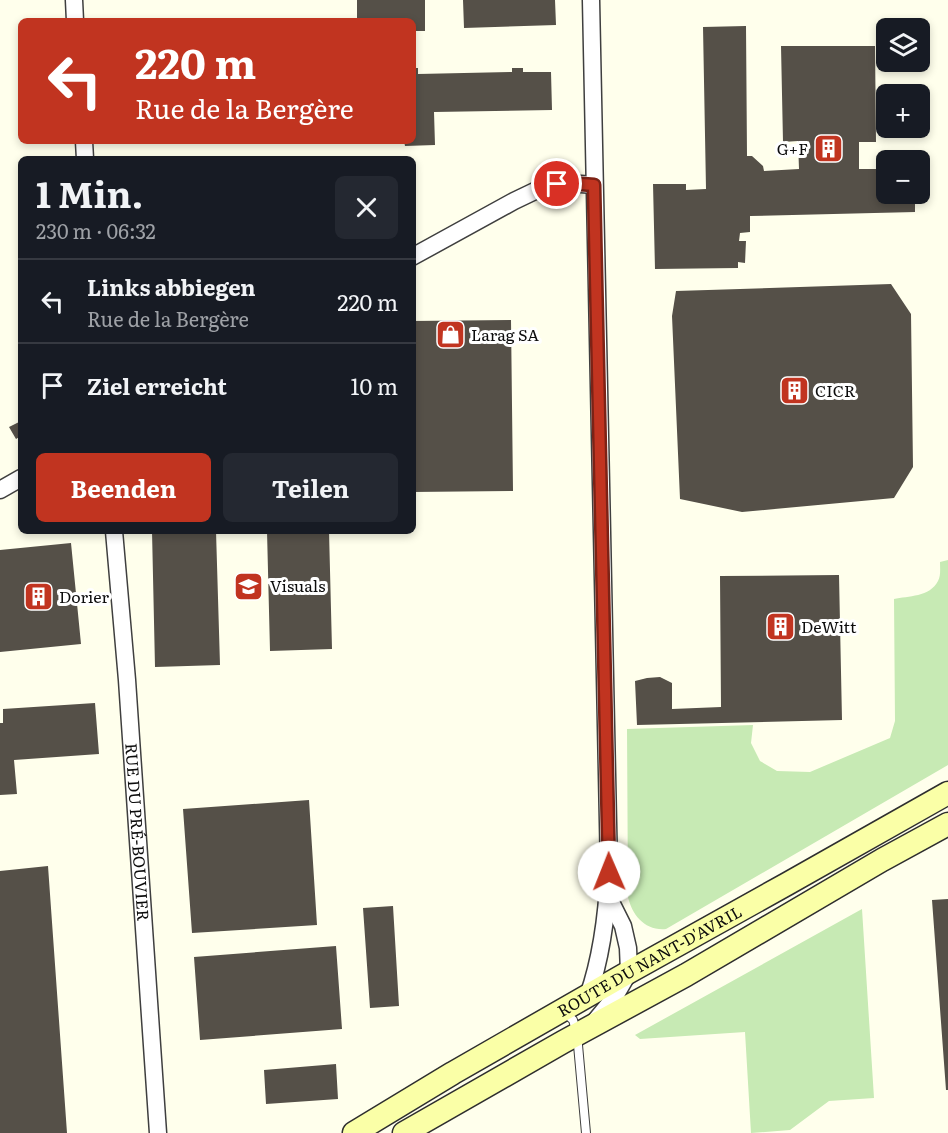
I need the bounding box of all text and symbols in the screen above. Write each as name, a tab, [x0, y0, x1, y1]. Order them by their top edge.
map controls	[876, 18, 930, 204]
button: layers	[876, 18, 930, 72]
text: 220 m	[135, 30, 256, 92]
icon: left	[36, 42, 114, 120]
button: +	[876, 84, 930, 138]
text: Rue de la Bergère	[135, 87, 354, 127]
building icon: G+F	[813, 133, 845, 165]
place label: G+F	[777, 136, 808, 160]
button: −	[876, 150, 930, 204]
pin	[531, 158, 582, 209]
text: 1 Min.	[36, 166, 143, 219]
icon: arrive	[540, 167, 573, 200]
button: close	[335, 176, 398, 239]
text: 230 m · 06:32	[36, 215, 156, 245]
text: Links abbiegen	[87, 270, 256, 303]
icon: left	[36, 285, 69, 318]
text: 220 m	[337, 285, 398, 318]
text: Rue de la Bergère	[87, 303, 249, 333]
shop icon: Larag SA	[434, 319, 466, 351]
place label: Larag SA	[471, 322, 539, 346]
icon: arrive	[36, 369, 69, 402]
text: Ziel erreicht	[87, 369, 227, 402]
text: 10 m	[351, 369, 398, 402]
building icon: CICR	[778, 375, 810, 407]
place label: CICR	[815, 378, 856, 402]
button: Beenden	[36, 453, 211, 522]
button: Teilen	[223, 453, 398, 522]
school or university icon: Visuals	[233, 570, 265, 602]
place label: Visuals	[270, 573, 325, 597]
building icon: Dorier	[22, 581, 54, 613]
place label: Dorier	[59, 584, 109, 608]
building icon: DeWitt	[764, 611, 796, 643]
place label: DeWitt	[801, 614, 857, 638]
street label: RUE DU PRÉ-BOUVIER	[120, 742, 156, 922]
position arrow	[577, 840, 641, 904]
street label: ROUTE DU NANT-D'AVRIL	[552, 899, 746, 1022]

